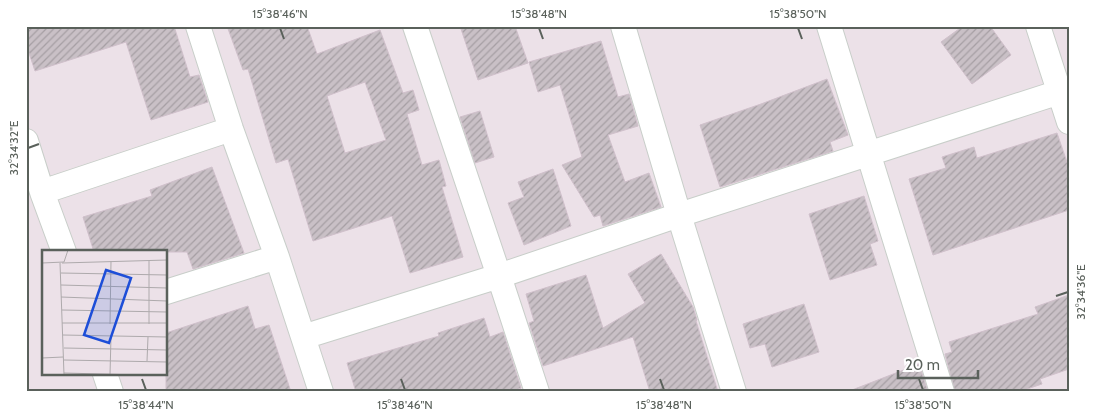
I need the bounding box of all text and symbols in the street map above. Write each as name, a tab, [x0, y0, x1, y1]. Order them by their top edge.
text: 15°38'46"N	[252, 6, 308, 21]
text: 15°38'48"N	[511, 6, 567, 21]
text: 15°38'50"N	[770, 6, 826, 21]
text: 32°34'32"E	[6, 120, 21, 175]
inset map	[42, 250, 168, 376]
text: 32°34'36"E	[1073, 264, 1088, 320]
scale bar	[898, 348, 978, 380]
text: 20 m	[905, 356, 940, 374]
text: 15°38'44"N	[118, 397, 174, 412]
text: 15°38'46"N	[377, 397, 433, 412]
text: 15°38'48"N	[636, 397, 692, 412]
text: 15°38'50"N	[895, 397, 951, 412]

